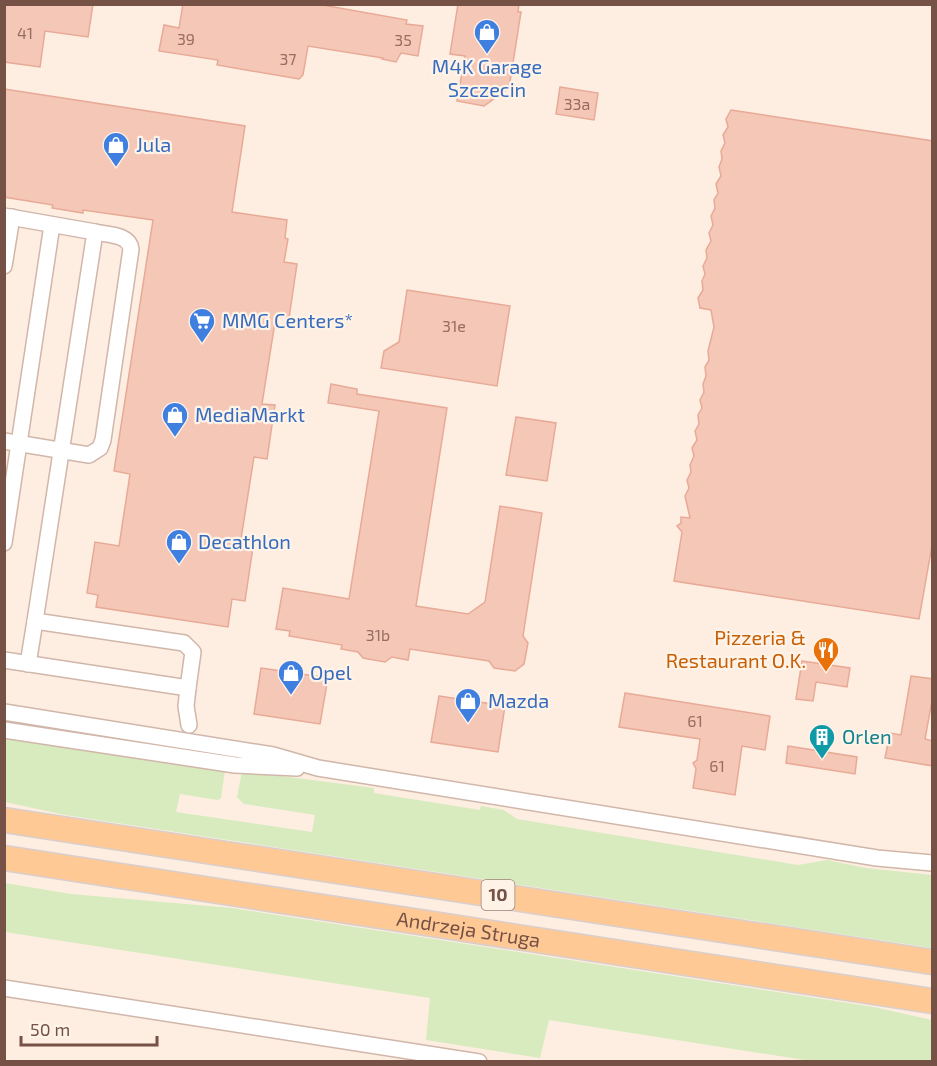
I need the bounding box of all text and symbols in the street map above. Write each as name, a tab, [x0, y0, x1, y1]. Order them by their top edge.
shop icon: M4K Garage Szczecin	[472, 17, 502, 55]
house number: 41	[17, 23, 33, 42]
house number: 39	[177, 29, 195, 48]
house number: 35	[394, 30, 412, 49]
house number: 37	[279, 49, 297, 68]
place label: M4K Garage Szczecin	[432, 54, 542, 101]
house number: 33a	[564, 94, 590, 113]
shop icon: Jula	[101, 130, 131, 168]
place label: Jula	[136, 132, 171, 156]
supermarket icon: MMG Centers*	[187, 306, 217, 344]
place label: MMG Centers*	[222, 308, 353, 332]
house number: 31e	[442, 316, 466, 335]
shop icon: MediaMarkt	[160, 400, 190, 438]
place label: MediaMarkt	[195, 402, 305, 426]
shop icon: Decathlon	[164, 527, 194, 565]
place label: Decathlon	[198, 529, 291, 553]
house number: 31b	[366, 625, 390, 644]
place label: Pizzeria & Restaurant O.K.	[666, 625, 806, 672]
restaurant icon: Pizzeria & Restaurant O.K.	[811, 635, 841, 673]
shop icon: Opel	[276, 658, 306, 696]
place label: Opel	[310, 660, 352, 684]
shop icon: Mazda	[453, 686, 483, 724]
place label: Mazda	[488, 688, 549, 712]
house number: 61	[687, 711, 703, 730]
building icon: Orlen	[807, 722, 837, 760]
place label: Orlen	[842, 724, 892, 748]
house number: 61	[709, 756, 725, 775]
road number: 10	[482, 880, 514, 910]
street label: Andrzeja Struga	[395, 906, 542, 952]
scale bar	[21, 1009, 158, 1047]
text: 50 m	[30, 1018, 70, 1040]

